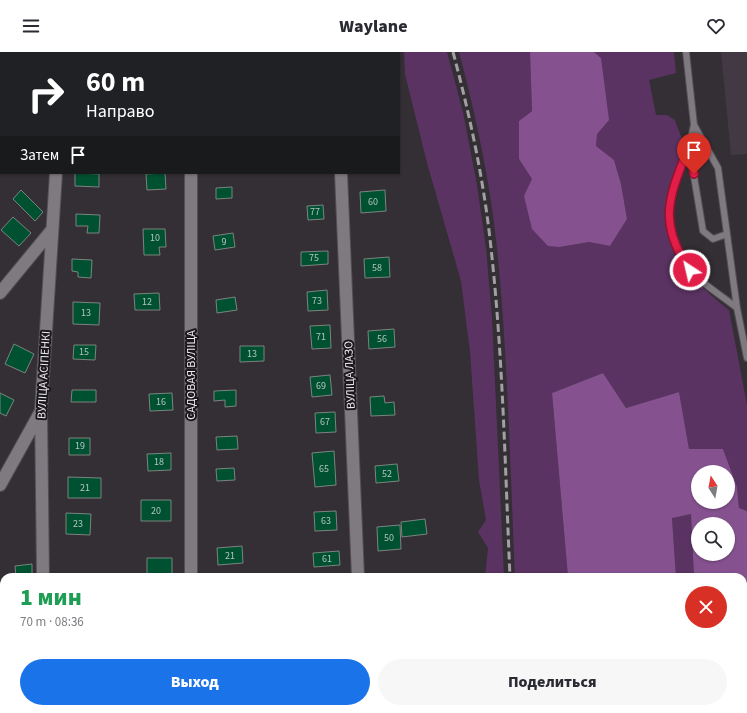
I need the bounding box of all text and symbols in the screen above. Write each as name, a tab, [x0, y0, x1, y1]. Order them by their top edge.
text: Waylane	[339, 14, 408, 39]
icon: menu	[20, 15, 42, 37]
icon: heart	[705, 15, 727, 37]
text: 60 m	[86, 62, 145, 102]
icon: right	[20, 68, 72, 120]
text: Направо	[86, 99, 154, 124]
pin	[677, 133, 711, 174]
icon: arrive	[683, 139, 705, 161]
icon: arrive	[67, 144, 89, 166]
text: Затем	[20, 145, 59, 166]
house number: 60	[368, 195, 378, 209]
house number: 77	[310, 205, 320, 219]
house number: 10	[150, 231, 160, 245]
house number: 9	[222, 235, 227, 249]
position arrow	[669, 249, 711, 291]
house number: 75	[309, 251, 319, 265]
house number: 58	[372, 261, 382, 275]
house number: 73	[312, 294, 322, 308]
house number: 12	[142, 295, 152, 309]
house number: 13	[81, 306, 91, 320]
street label: САДОВАЯ ВУЛІЦА	[183, 330, 200, 420]
house number: 71	[316, 330, 326, 344]
street label: ВУЛІЦА АСІПЕНКІ	[33, 331, 55, 419]
house number: 56	[377, 332, 387, 346]
street label: ВУЛІЦА ЛАЗО	[340, 340, 360, 410]
house number: 15	[79, 345, 89, 359]
house number: 13	[247, 347, 257, 361]
house number: 69	[316, 379, 326, 393]
house number: 16	[156, 395, 166, 409]
house number: 67	[320, 415, 330, 429]
house number: 19	[75, 439, 85, 453]
house number: 18	[154, 455, 164, 469]
house number: 65	[319, 462, 329, 476]
north arrow	[691, 465, 735, 509]
map controls	[691, 465, 735, 561]
house number: 52	[382, 467, 392, 481]
house number: 21	[80, 481, 90, 495]
house number: 20	[151, 504, 161, 518]
house number: 63	[321, 514, 331, 528]
house number: 23	[73, 517, 83, 531]
button: search	[691, 517, 735, 561]
house number: 50	[384, 531, 394, 545]
house number: 21	[225, 549, 235, 563]
house number: 61	[322, 552, 332, 566]
text: 1 мин	[20, 580, 82, 615]
button: close	[685, 586, 727, 628]
text: 70 m · 08:36	[20, 613, 84, 631]
button: Выход	[20, 659, 370, 705]
button: Поделиться	[378, 659, 727, 705]

